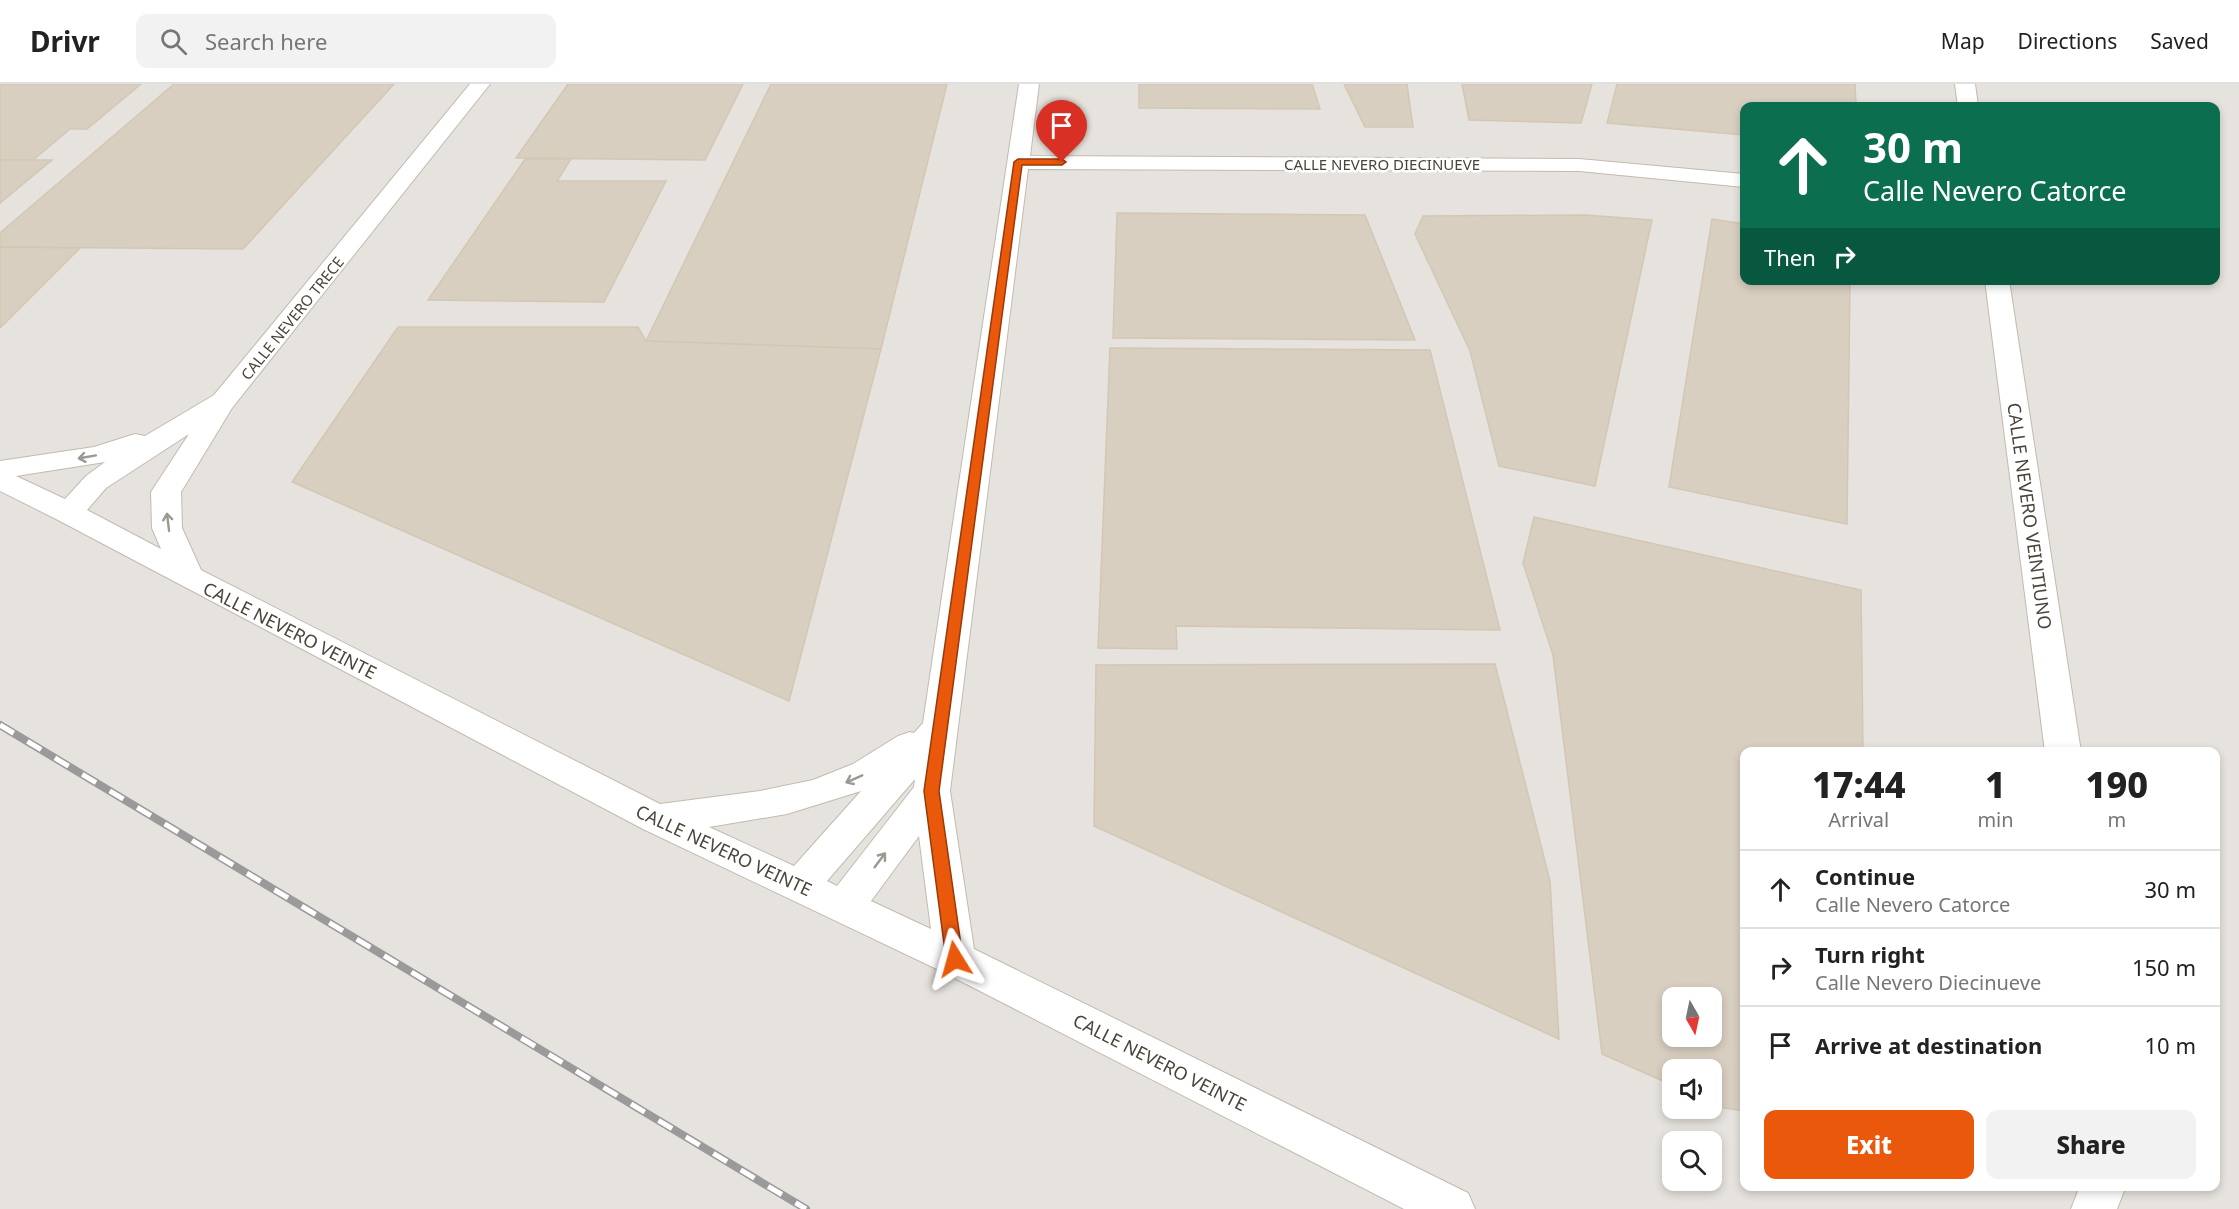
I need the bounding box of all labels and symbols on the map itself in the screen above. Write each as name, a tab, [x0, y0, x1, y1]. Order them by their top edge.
pin	[1036, 100, 1087, 162]
street label: CALLE NEVERO DIECINUEVE	[1284, 154, 1480, 174]
street label: CALLE NEVERO TRECE	[236, 252, 348, 384]
street label: CALLE NEVERO VEINTIUNO	[2002, 401, 2058, 631]
one-way arrow	[78, 452, 97, 463]
one-way arrow	[162, 513, 173, 533]
street label: CALLE NEVERO VEINTE	[199, 576, 381, 684]
one-way arrow	[845, 774, 863, 785]
street label: CALLE NEVERO VEINTE	[632, 799, 816, 901]
one-way arrow	[873, 852, 886, 868]
position arrow	[923, 927, 987, 991]
north arrow	[1662, 987, 1722, 1047]
street label: CALLE NEVERO VEINTE	[1069, 1008, 1251, 1116]

